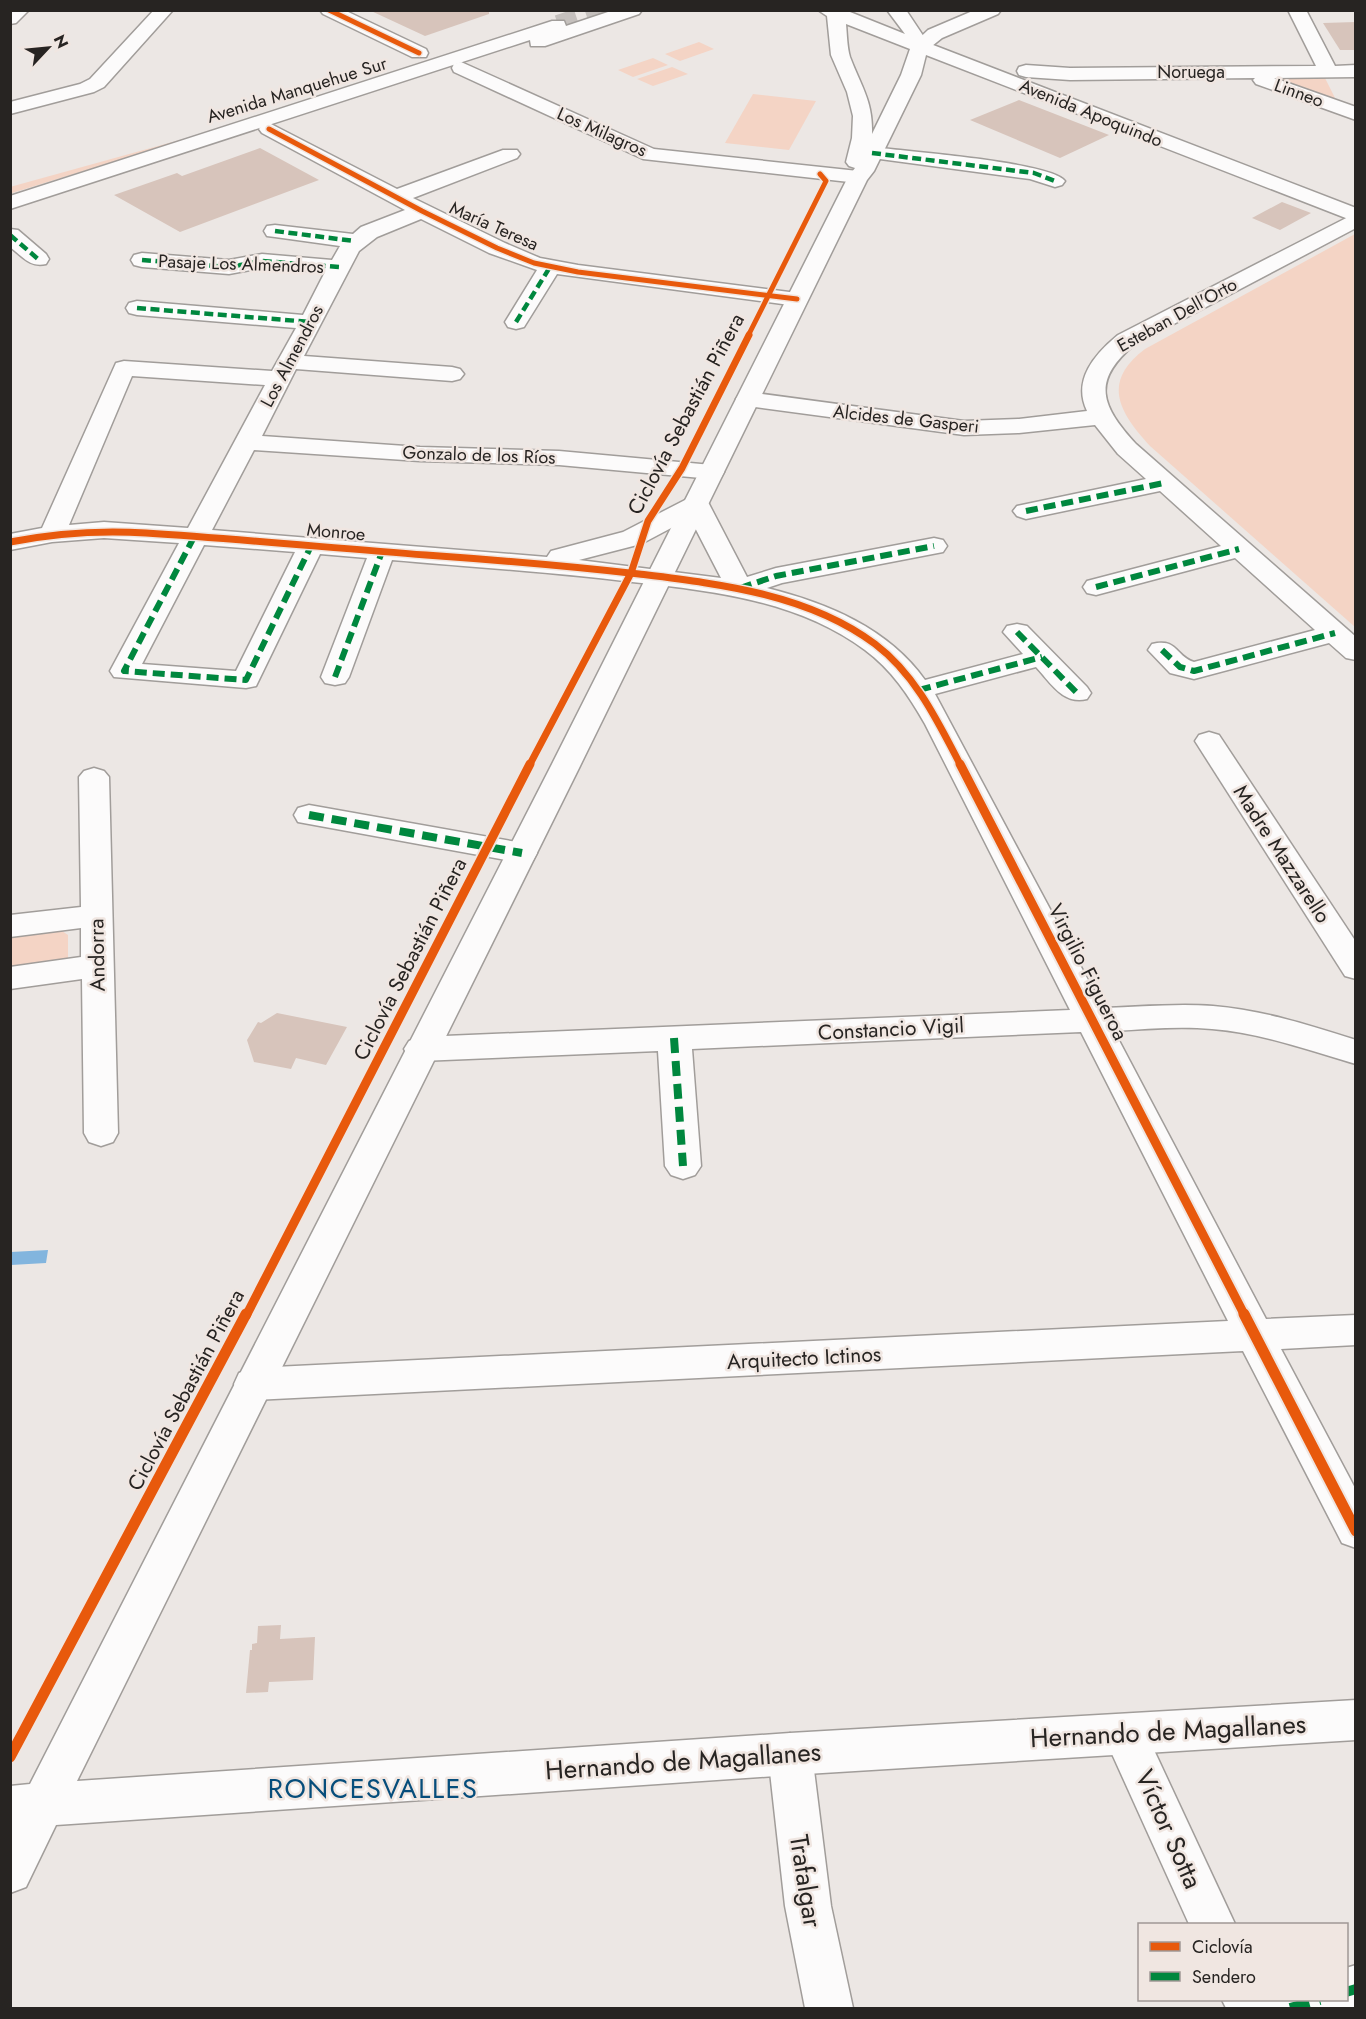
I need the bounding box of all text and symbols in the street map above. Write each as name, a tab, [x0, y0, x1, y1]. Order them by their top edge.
north arrow	[18, 18, 78, 78]
text: N	[48, 31, 74, 52]
street label: Avenida Manquehue Sur	[204, 50, 391, 130]
street label: Noruega	[1157, 59, 1225, 85]
street label: Avenida Apoquindo	[1016, 72, 1167, 154]
street label: Linneo	[1271, 72, 1327, 114]
street label: Los Milagros	[553, 101, 651, 163]
street label: María Teresa	[445, 195, 543, 257]
street label: Pasaje Los Almendros	[158, 248, 324, 280]
street label: Esteban Dell'Orto	[1112, 271, 1242, 359]
street label: Los Almendros	[254, 300, 330, 412]
street label: Ciclovía Sebastián Piñera	[620, 308, 752, 520]
street label: Alcides de Gasperi	[832, 398, 980, 440]
street label: Gonzalo de los Ríos	[402, 439, 556, 471]
street label: Monroe	[306, 516, 366, 548]
street label: Madre Mazzarello	[1226, 779, 1338, 929]
street label: Ciclovía Sebastián Piñera	[346, 852, 474, 1066]
street label: Virgilio Figueroa	[1041, 898, 1135, 1046]
street label: Andorra	[81, 918, 113, 992]
street label: Constancio Vigil	[817, 1010, 965, 1048]
street label: Ciclovía Sebastián Piñera	[120, 1284, 252, 1496]
street label: Arquitecto Ictinos	[726, 1339, 882, 1377]
street label: Hernando de Magallanes	[1029, 1705, 1307, 1757]
street label: Hernando de Magallanes	[544, 1732, 822, 1790]
street label: Víctor Sotta	[1126, 1763, 1212, 1895]
district label: RONCESVALLES	[268, 1769, 478, 1808]
street label: Trafalgar	[780, 1832, 832, 1930]
legend	[1138, 1923, 1348, 2001]
text: Ciclovía	[1192, 1934, 1253, 1960]
text: Sendero	[1192, 1964, 1256, 1990]

